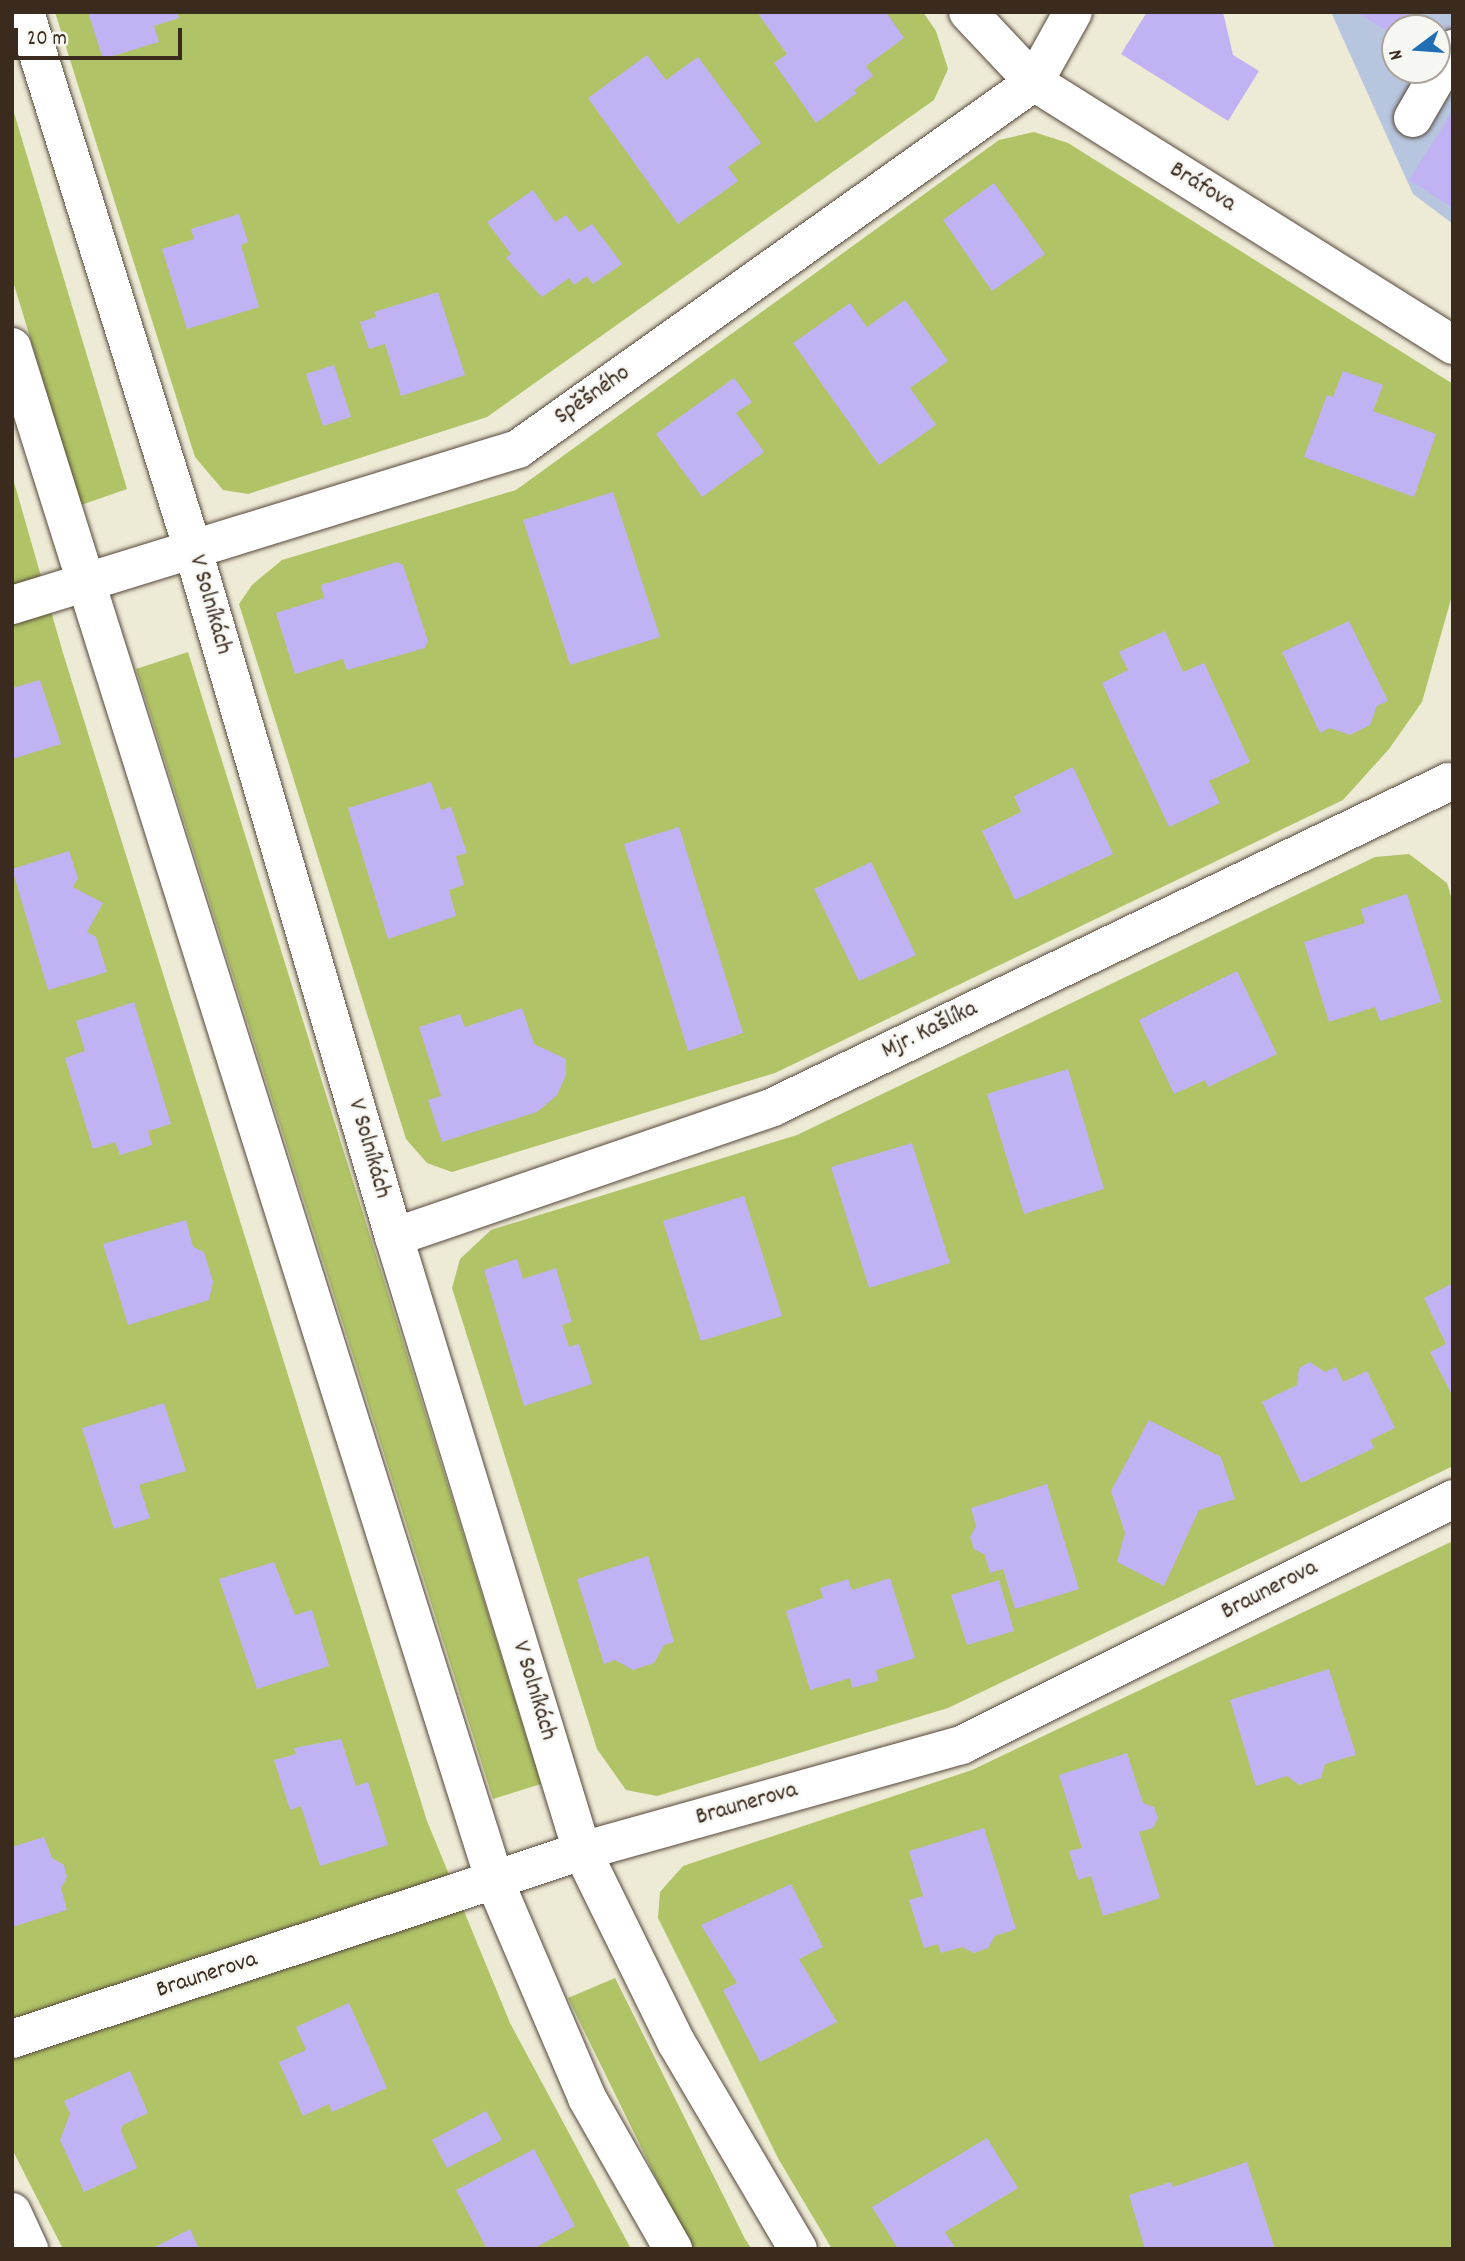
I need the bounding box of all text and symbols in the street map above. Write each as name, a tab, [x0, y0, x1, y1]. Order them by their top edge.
scale bar	[18, 14, 186, 58]
north arrow	[1381, 14, 1451, 84]
text: 20 m	[27, 25, 67, 55]
text: N	[1383, 46, 1412, 63]
street label: Bráfova	[1164, 157, 1240, 219]
street label: Spěšného	[550, 360, 636, 432]
street label: V Solníkách	[181, 552, 237, 658]
street label: Mjr. Kašlíka	[878, 996, 982, 1066]
street label: V Solníkách	[340, 1096, 396, 1202]
street label: Braunerova	[1217, 1554, 1323, 1628]
street label: V Solníkách	[504, 1638, 562, 1744]
street label: Braunerova	[693, 1777, 801, 1833]
street label: Braunerova	[153, 1946, 261, 2006]

